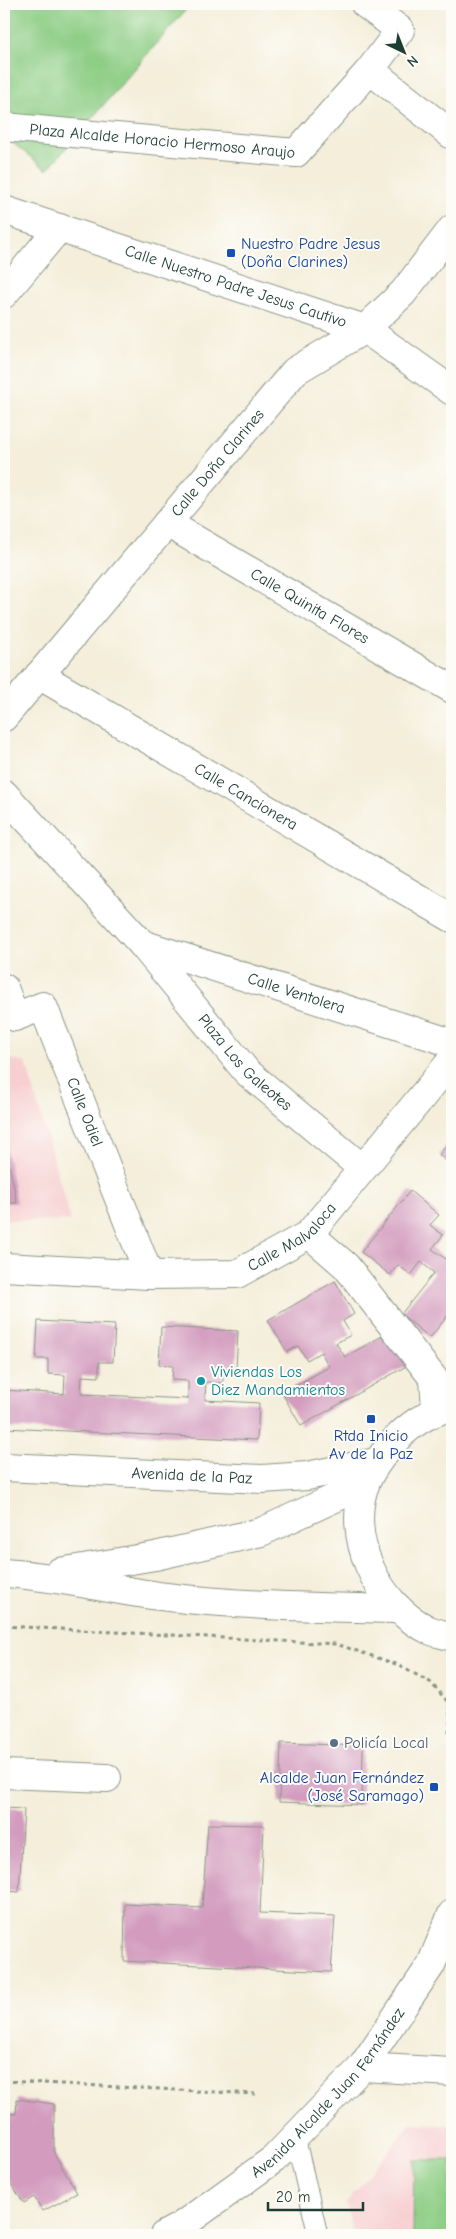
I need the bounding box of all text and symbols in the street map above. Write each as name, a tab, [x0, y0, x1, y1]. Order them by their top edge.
north arrow	[378, 28, 428, 78]
text: N	[403, 52, 422, 70]
street label: Plaza Alcalde Horacio Hermoso Araujo	[29, 120, 296, 162]
place label: Nuestro Padre Jesus (Doña Clarines)	[241, 235, 380, 271]
street label: Calle Nuestro Padre Jesus Cautivo	[123, 241, 349, 331]
marker: Nuestro Padre Jesus (Doña Clarines)	[225, 247, 237, 259]
street label: Calle Doña Clarines	[167, 405, 268, 520]
street label: Calle Quinita Flores	[247, 565, 372, 648]
street label: Calle Cancionera	[191, 759, 301, 834]
street label: Calle Ventolera	[245, 969, 347, 1017]
street label: Plaza Los Galeotes	[194, 1011, 296, 1115]
street label: Calle Odiel	[63, 1075, 106, 1149]
street label: Calle Malvaloca	[245, 1199, 340, 1275]
place label: Viviendas Los Diez Mandamientos	[211, 1363, 345, 1399]
marker: Viviendas Los Diez Mandamientos	[195, 1375, 207, 1387]
marker: Rtda Inicio Av de la Paz	[365, 1413, 377, 1425]
place label: Rtda Inicio Av de la Paz	[329, 1427, 413, 1463]
street label: Avenida de la Paz	[131, 1464, 253, 1488]
place label: Policía Local	[344, 1734, 429, 1752]
marker: Policía Local	[328, 1737, 340, 1749]
place label: Alcalde Juan Fernández (José Saramago)	[260, 1769, 424, 1805]
marker: Alcalde Juan Fernández (José Saramago)	[428, 1781, 440, 1793]
street label: Avenida Alcalde Juan Fernández	[247, 2005, 408, 2182]
scale bar	[268, 2179, 364, 2211]
text: 20 m	[276, 2188, 310, 2206]

